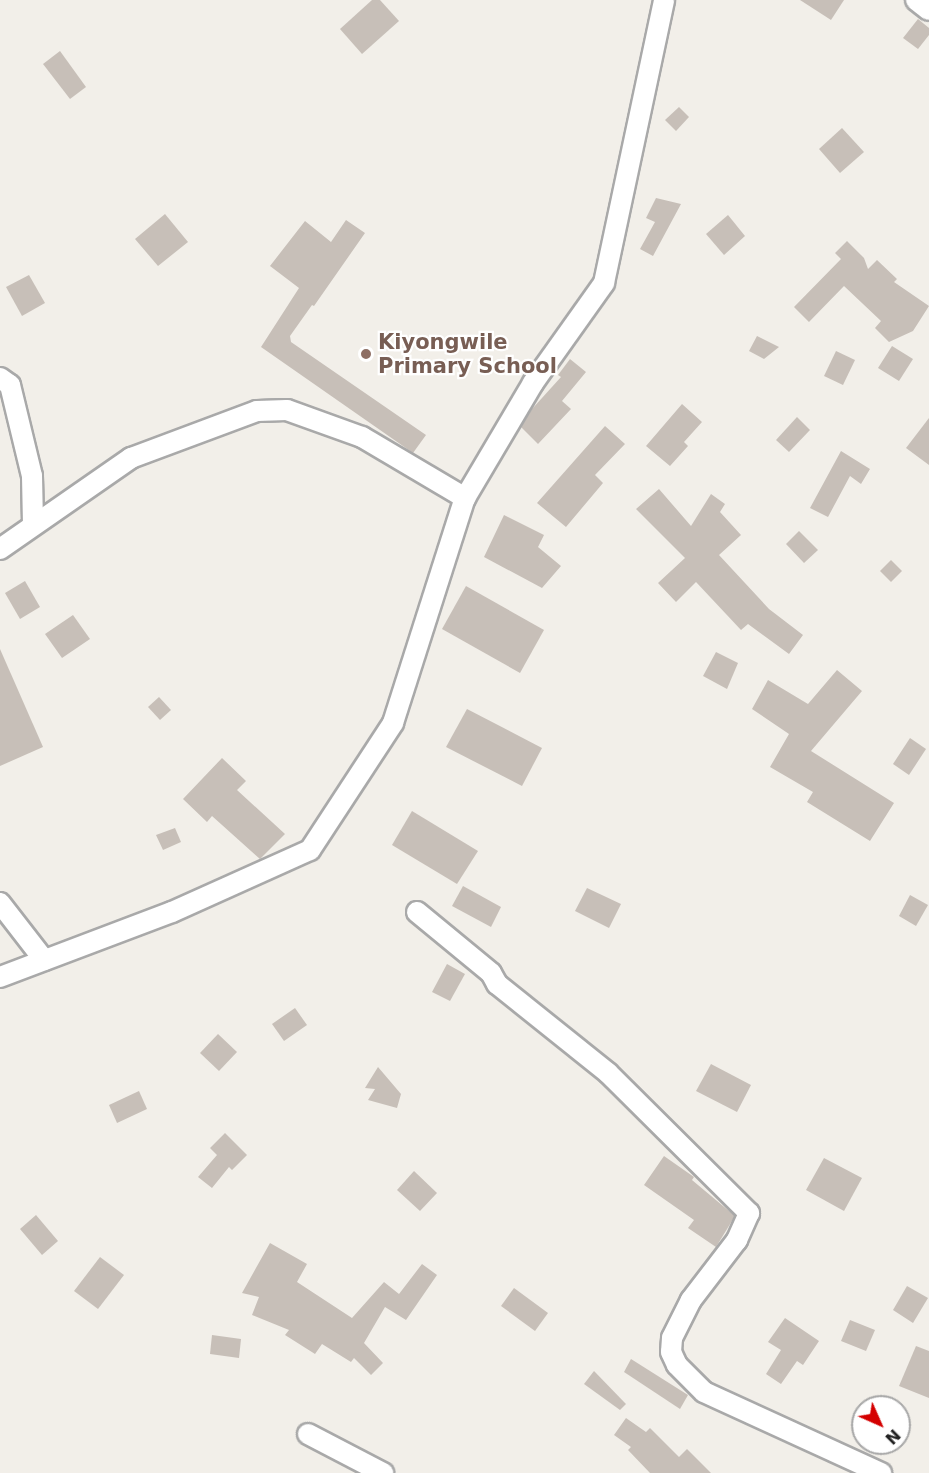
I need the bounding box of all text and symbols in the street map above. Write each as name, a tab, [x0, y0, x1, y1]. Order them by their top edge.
place label: Kiyongwile Primary School	[378, 329, 557, 379]
marker: Kiyongwile Primary School	[359, 347, 373, 361]
north arrow	[851, 1395, 911, 1455]
text: N	[881, 1425, 904, 1448]

